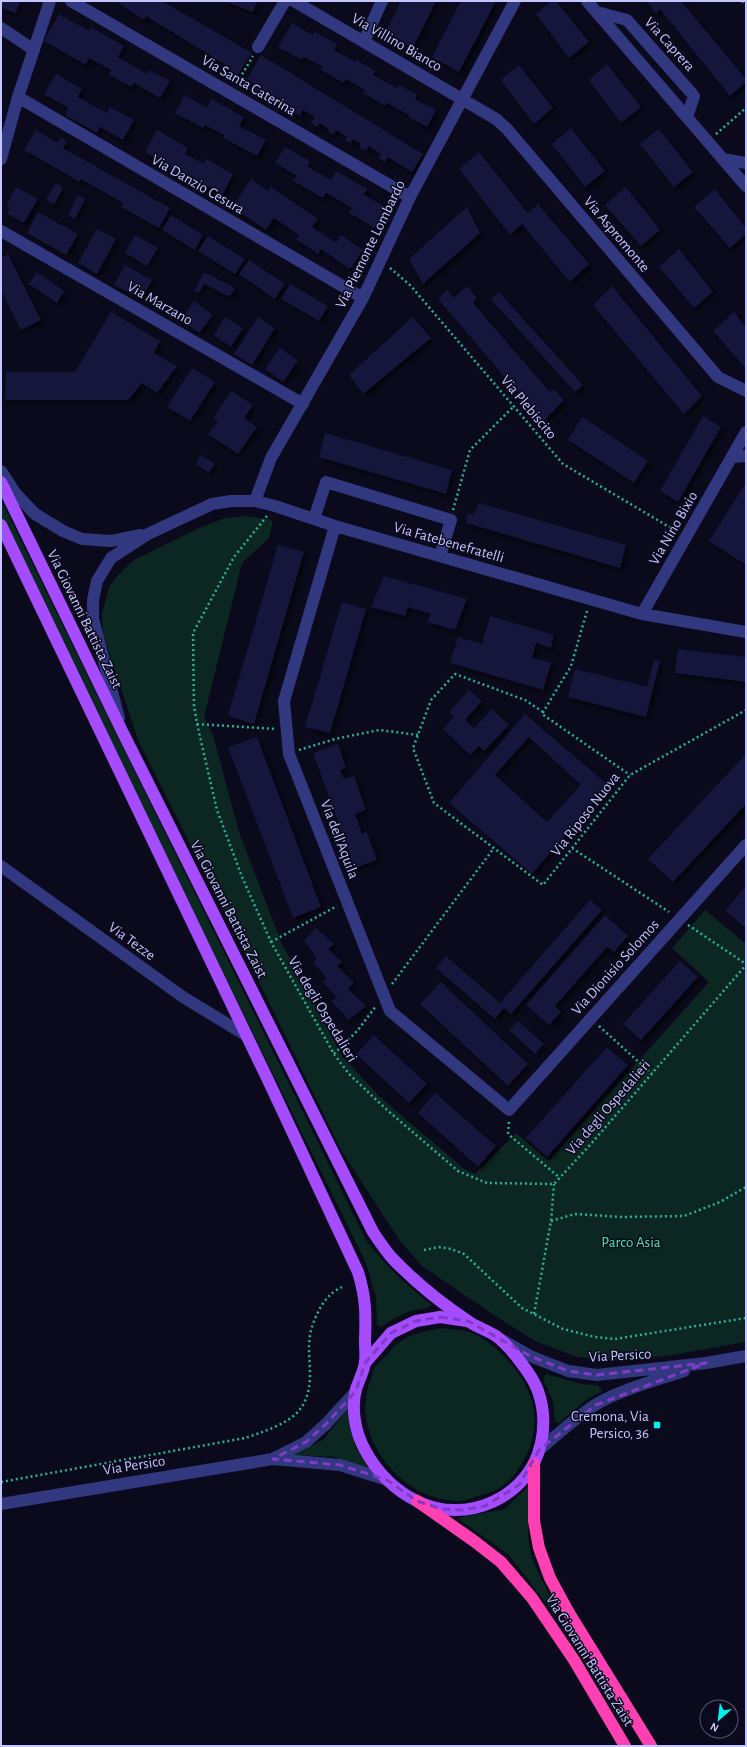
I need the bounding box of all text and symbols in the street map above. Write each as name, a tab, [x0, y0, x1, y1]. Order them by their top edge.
street label: Via Villino Bianco	[349, 11, 444, 74]
street label: Via Caprera	[642, 14, 698, 74]
street label: Via Santa Caterina	[199, 52, 299, 119]
street label: Via Danzio Cesura	[149, 152, 247, 217]
street label: Via Piemonte Lombardo	[333, 178, 408, 311]
street label: Via Aspromonte	[581, 194, 653, 275]
street label: Via Marzano	[124, 279, 195, 328]
street label: Via Plebiscito	[498, 373, 559, 442]
street label: Via Nino Bixio	[646, 489, 700, 568]
street label: Via Fatebenefratelli	[392, 520, 506, 565]
street label: Via Giovanni Battista Zaist	[44, 547, 125, 691]
street label: Via Riposo Nuova	[548, 770, 623, 859]
street label: Via dell'Aquila	[318, 798, 361, 881]
street label: Via Giovanni Battista Zaist	[187, 838, 270, 981]
street label: Via Dionisio Solomos	[569, 917, 662, 1018]
street label: Via Tezze	[106, 920, 158, 963]
street label: Via degli Ospedalieri	[285, 954, 360, 1065]
street label: Via degli Ospedalieri	[563, 1057, 653, 1158]
park label: Parco Asia	[601, 1235, 661, 1250]
street label: Via Persico	[588, 1346, 652, 1365]
place label: Cremona, Via Persico, 36	[571, 1409, 649, 1441]
marker: Cremona, Via Persico, 36	[652, 1420, 662, 1430]
street label: Via Persico	[102, 1453, 166, 1478]
street label: Via Giovanni Battista Zaist	[543, 1592, 636, 1729]
north arrow	[699, 1699, 739, 1739]
text: N	[709, 1721, 721, 1734]

